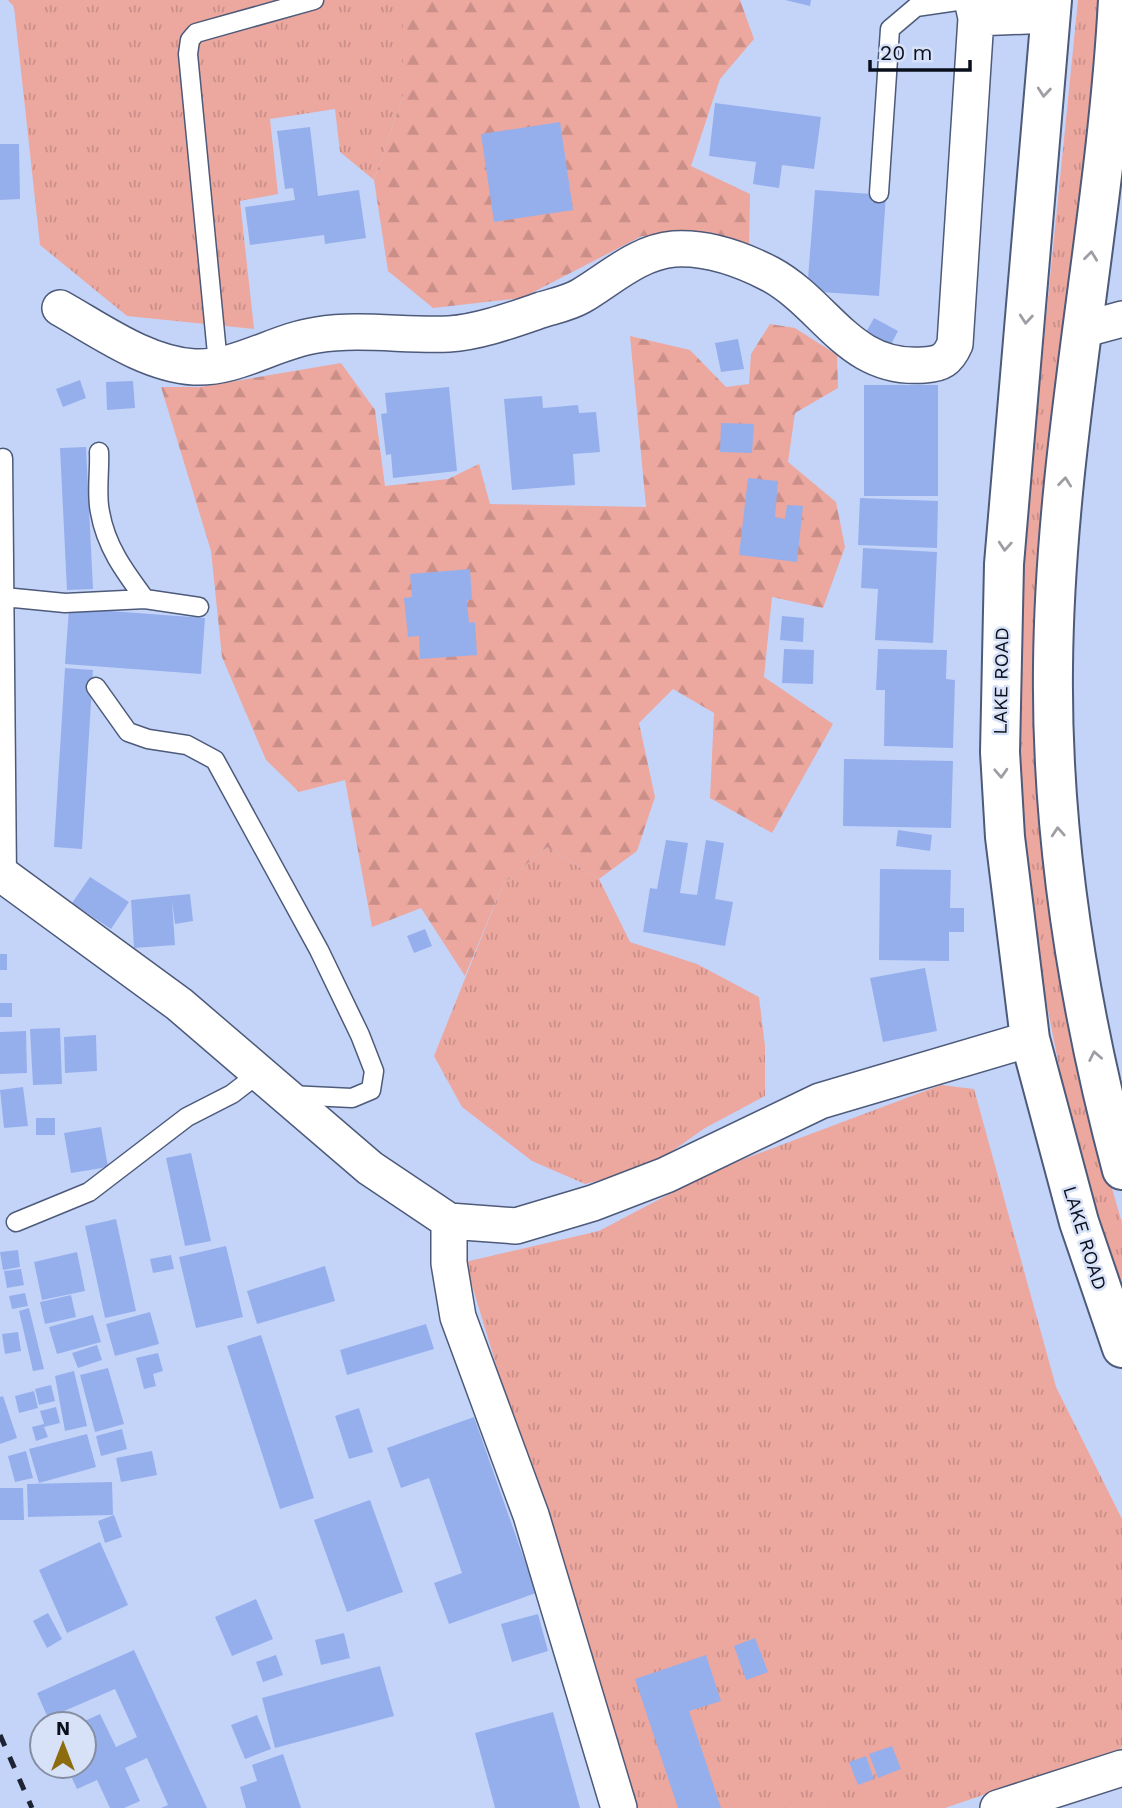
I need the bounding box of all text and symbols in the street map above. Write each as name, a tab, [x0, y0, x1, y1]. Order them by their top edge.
scale bar	[870, 28, 970, 72]
text: 20 m	[880, 40, 932, 65]
one-way arrow	[1037, 87, 1052, 98]
one-way arrow	[1084, 251, 1099, 262]
one-way arrow	[1019, 314, 1034, 325]
one-way arrow	[1058, 477, 1073, 488]
one-way arrow	[998, 540, 1013, 551]
street label: LAKE ROAD	[989, 627, 1013, 735]
one-way arrow	[993, 768, 1008, 779]
one-way arrow	[1051, 826, 1066, 837]
one-way arrow	[1089, 1050, 1104, 1062]
street label: LAKE ROAD	[1058, 1183, 1112, 1293]
north arrow	[28, 1710, 98, 1780]
text: N	[56, 1717, 70, 1740]

